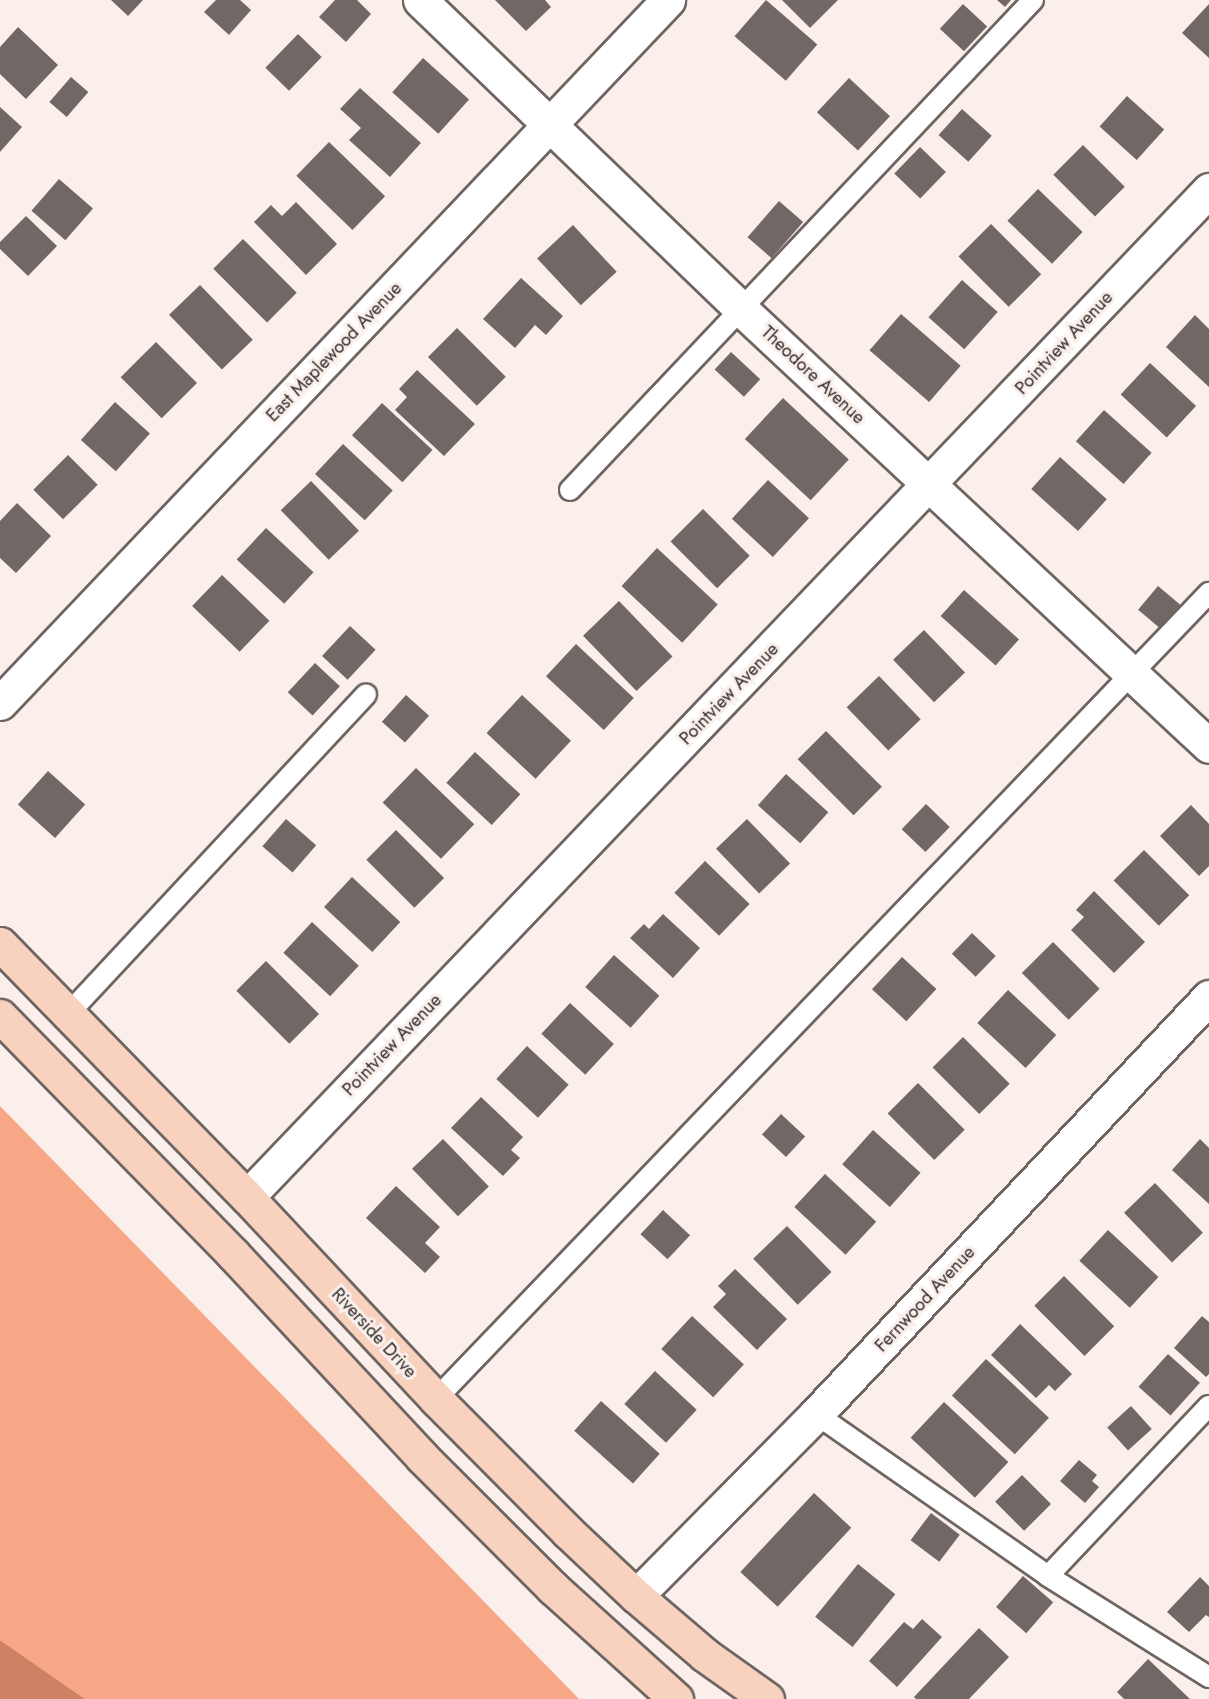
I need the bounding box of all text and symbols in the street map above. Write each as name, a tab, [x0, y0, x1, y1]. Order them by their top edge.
street label: East Maplewood Avenue	[262, 278, 406, 426]
street label: Pointview Avenue	[1011, 287, 1117, 399]
street label: Theodore Avenue	[757, 322, 869, 428]
street label: Pointview Avenue	[675, 639, 783, 749]
street label: Pointview Avenue	[338, 990, 446, 1100]
street label: Fernwood Avenue	[871, 1242, 979, 1356]
street label: Riverside Drive	[327, 1284, 421, 1382]

